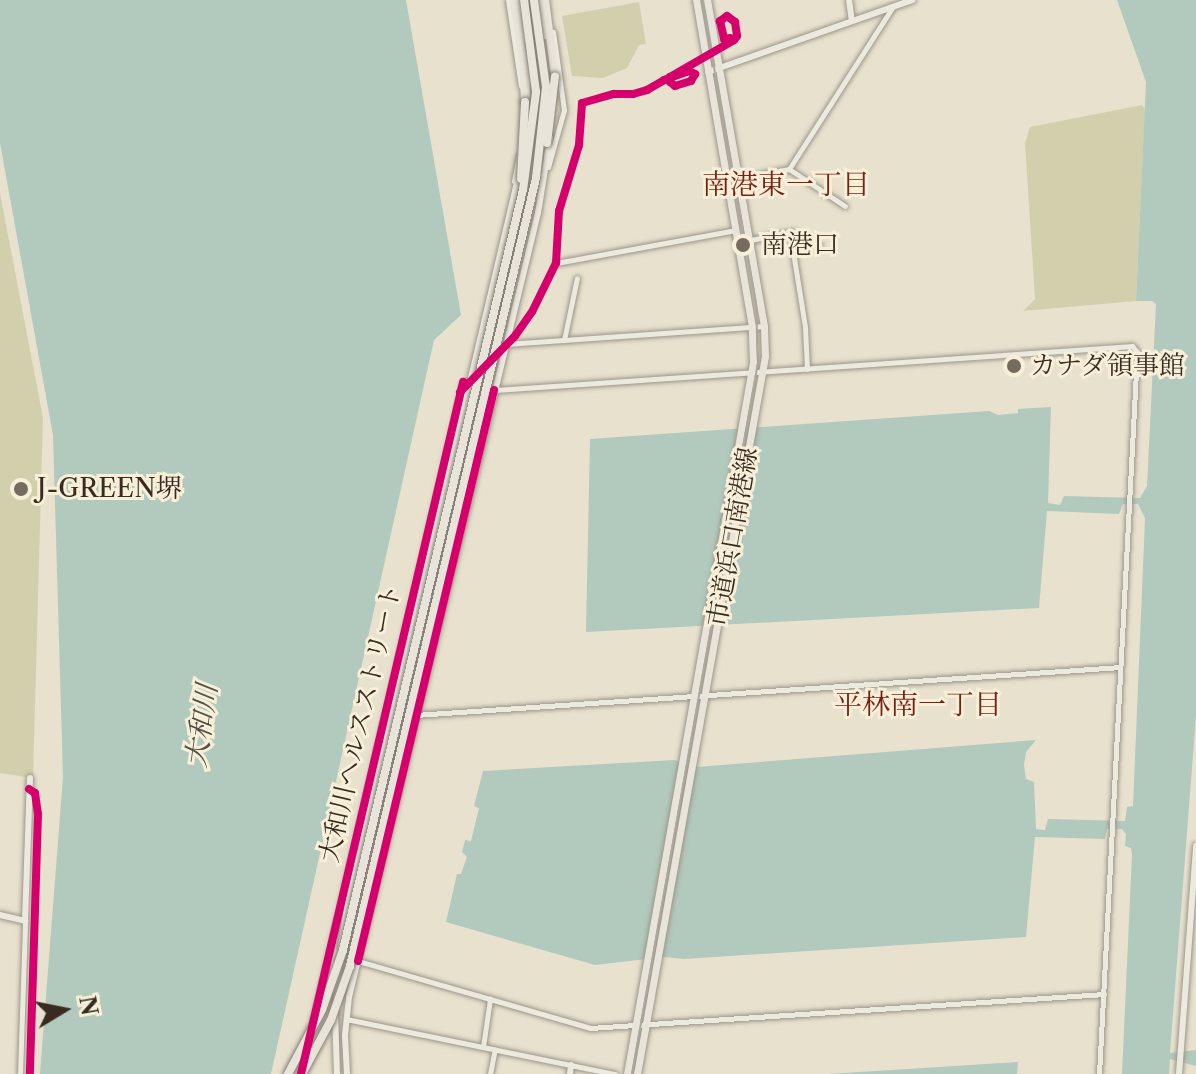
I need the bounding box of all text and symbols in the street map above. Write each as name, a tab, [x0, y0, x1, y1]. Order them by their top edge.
district label: 南港東一丁目	[702, 167, 870, 201]
place label: 南港口	[761, 229, 839, 261]
marker: 南港口	[732, 234, 754, 256]
place label: カナダ領事館	[1030, 350, 1186, 382]
marker: カナダ領事館	[1005, 357, 1023, 375]
street label: 市道浜口南港線	[702, 445, 764, 629]
place label: J-GREEN堺	[37, 473, 182, 505]
marker: J-GREEN堺	[12, 480, 30, 498]
street label: 大和川ヘルスストリート	[314, 580, 408, 866]
water label: 大和川	[179, 682, 223, 770]
district label: 平林南一丁目	[834, 687, 1002, 721]
north arrow	[24, 970, 104, 1050]
text: N	[73, 994, 103, 1018]

